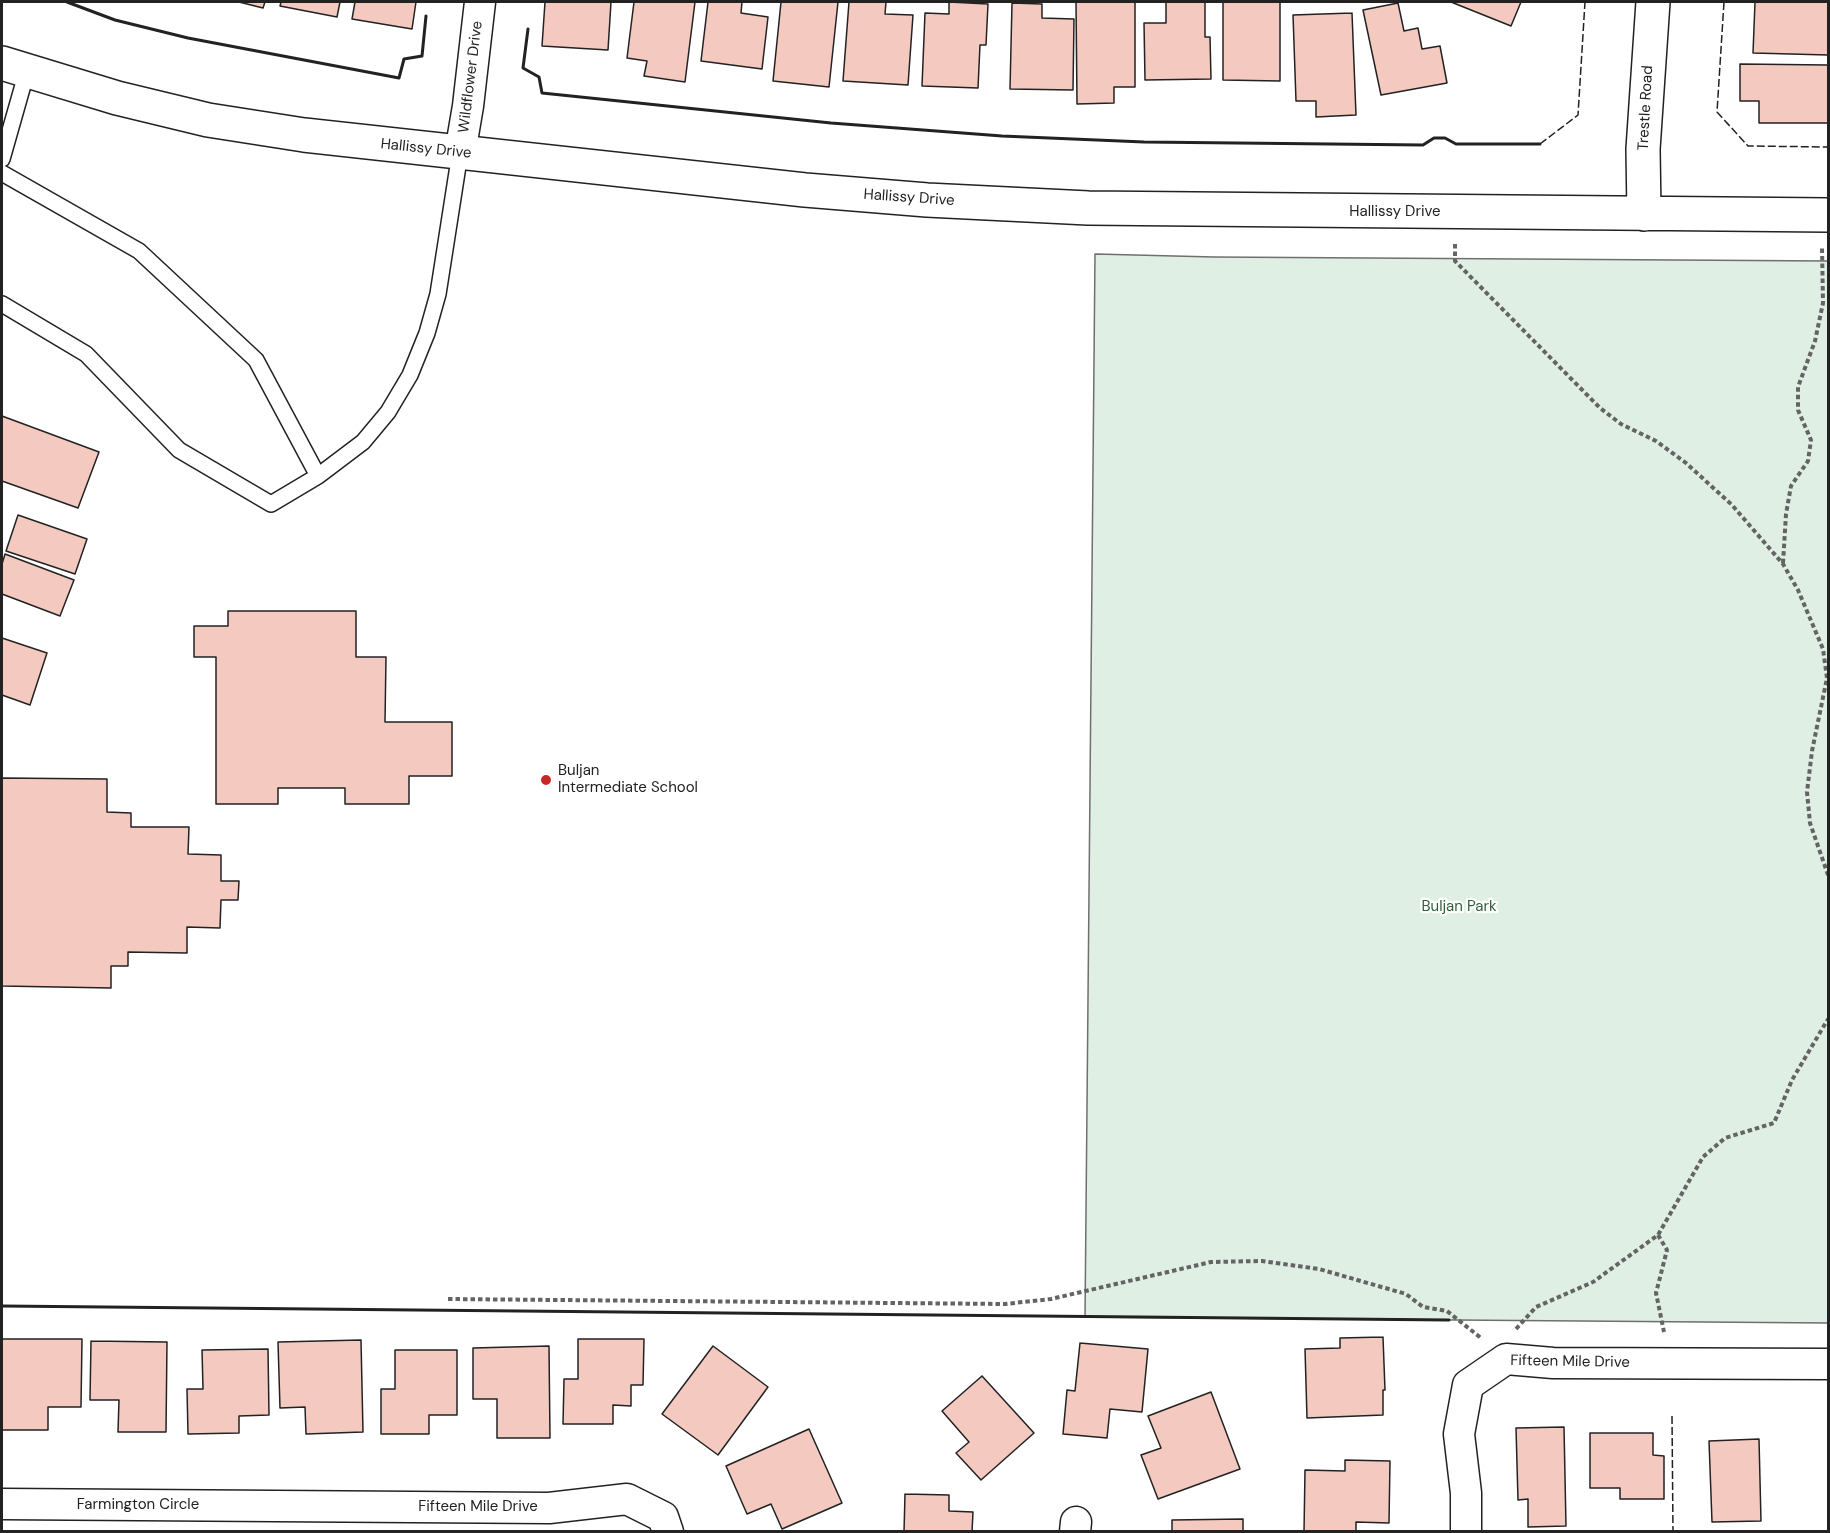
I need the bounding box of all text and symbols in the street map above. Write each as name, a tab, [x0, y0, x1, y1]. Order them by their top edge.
street label: Wildflower Drive	[455, 20, 487, 134]
street label: Trestle Road	[1635, 65, 1657, 151]
street label: Hallissy Drive	[380, 135, 472, 163]
street label: Hallissy Drive	[863, 186, 955, 210]
street label: Hallissy Drive	[1349, 203, 1441, 221]
place label: Buljan Intermediate School	[558, 762, 698, 797]
marker: Buljan Intermediate School	[539, 773, 553, 787]
park label: Buljan Park	[1421, 898, 1497, 916]
street label: Fifteen Mile Drive	[1510, 1352, 1630, 1372]
street label: Farmington Circle	[77, 1496, 199, 1514]
street label: Fifteen Mile Drive	[418, 1498, 538, 1516]

